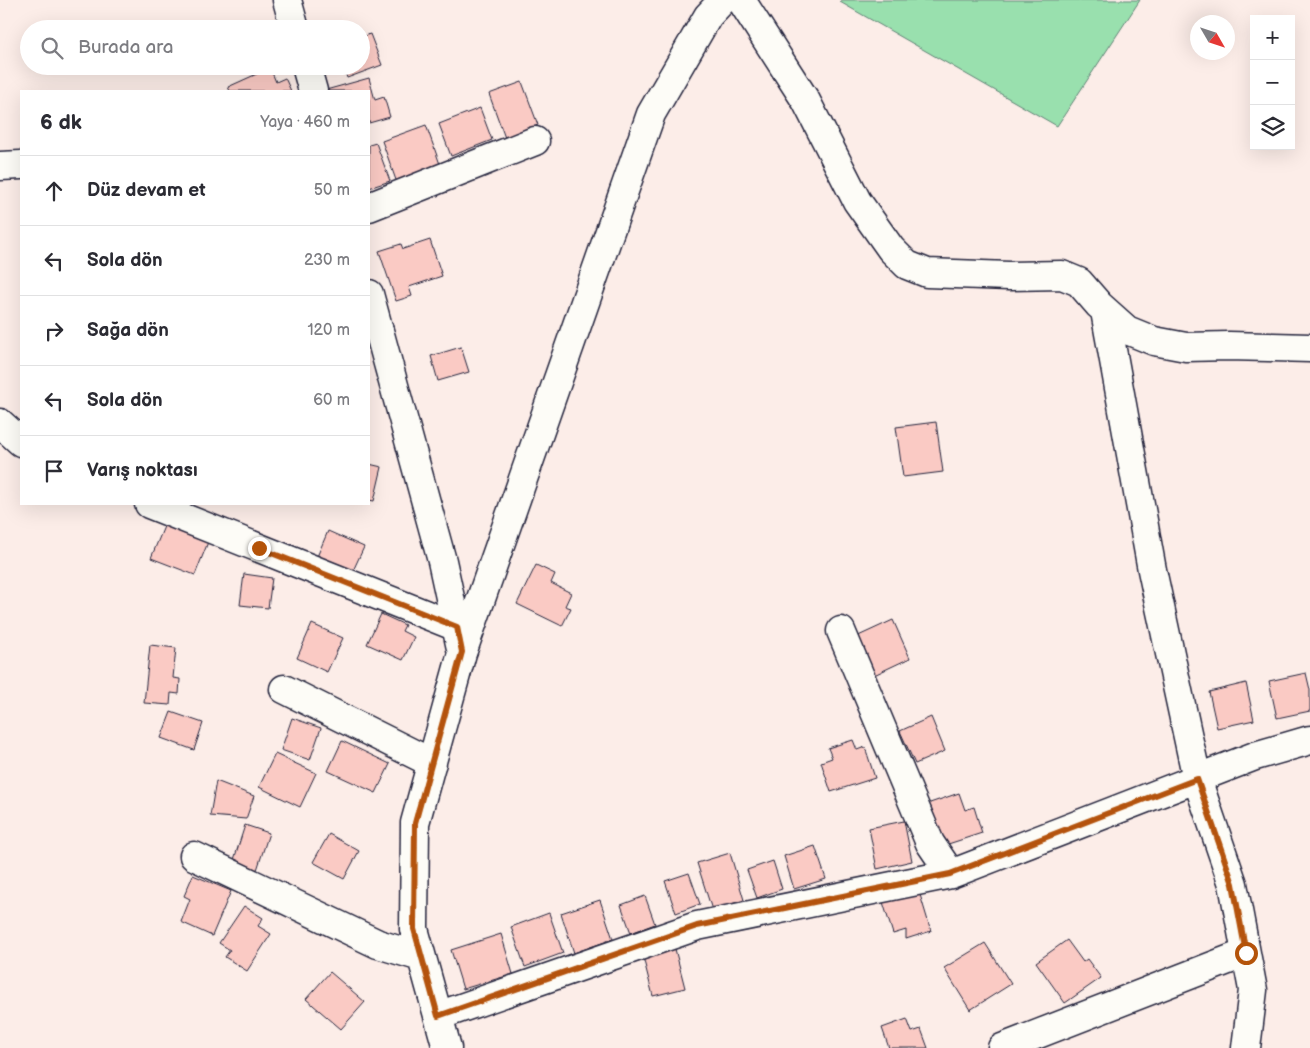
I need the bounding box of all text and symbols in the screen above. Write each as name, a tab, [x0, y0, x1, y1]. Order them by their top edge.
north arrow	[1190, 15, 1235, 60]
map controls	[1250, 15, 1295, 150]
button: +	[1250, 15, 1295, 60]
search box	[20, 20, 370, 75]
icon: search	[38, 34, 66, 62]
text: Burada ara	[78, 36, 174, 59]
button: −	[1250, 60, 1295, 105]
button: layers	[1250, 105, 1295, 150]
text: 6 dk	[40, 110, 82, 135]
text: Yaya · 460 m	[260, 113, 350, 132]
icon: ahead	[40, 177, 68, 205]
text: Düz devam et	[87, 179, 206, 202]
text: 50 m	[314, 181, 350, 200]
icon: left	[40, 247, 68, 275]
text: Sola dön	[87, 249, 163, 272]
text: 230 m	[304, 251, 350, 270]
icon: right	[40, 317, 68, 345]
text: Sağa dön	[87, 319, 169, 342]
text: 120 m	[307, 321, 350, 340]
icon: left	[40, 387, 68, 415]
text: Sola dön	[87, 389, 163, 412]
text: 60 m	[313, 391, 350, 410]
icon: arrive	[40, 457, 68, 485]
text: Varış noktası	[87, 459, 198, 482]
route end	[248, 537, 271, 560]
route start	[1235, 942, 1258, 965]

